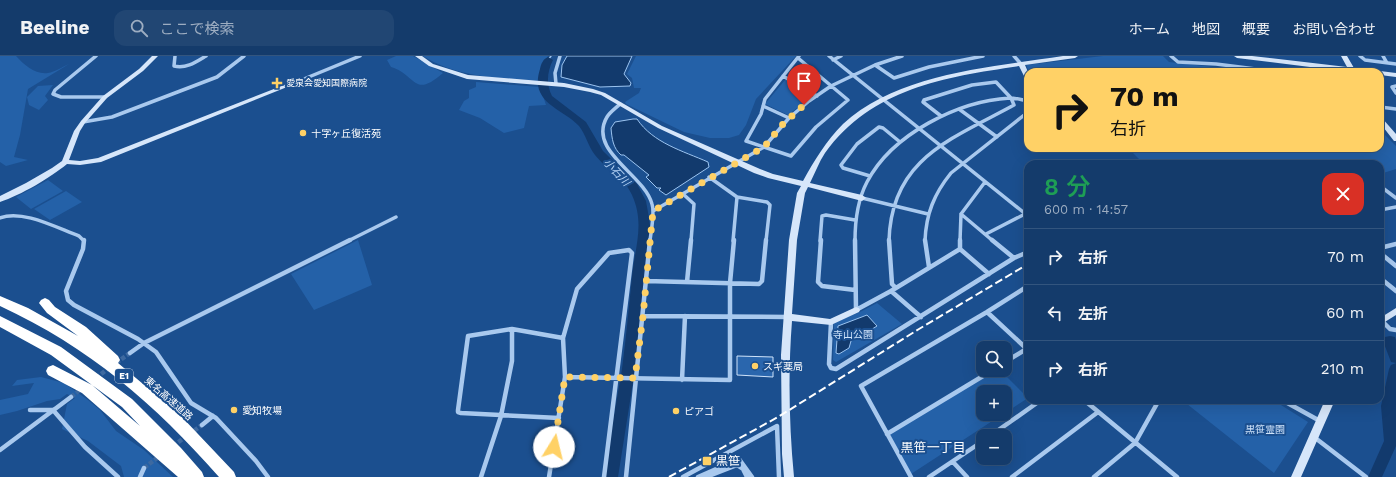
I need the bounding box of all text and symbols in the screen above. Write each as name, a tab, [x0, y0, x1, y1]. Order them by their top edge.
search box	[114, 10, 394, 46]
text: Beeline	[20, 16, 90, 39]
icon: search	[128, 17, 150, 39]
text: ここで検索	[160, 20, 235, 38]
text: ホーム	[1128, 21, 1170, 37]
text: 地図	[1192, 21, 1220, 37]
text: 概要	[1242, 21, 1270, 37]
text: お問い合わせ	[1292, 21, 1376, 37]
pin	[787, 64, 821, 105]
icon: arrive	[793, 70, 815, 92]
marker: 愛泉会愛知国際病院	[271, 77, 283, 89]
place label: 愛泉会愛知国際病院	[286, 78, 367, 88]
text: 70 m	[1110, 80, 1179, 113]
icon: right	[1044, 84, 1096, 136]
text: 右折	[1110, 118, 1146, 139]
marker: 十字ヶ丘復活苑	[298, 128, 308, 138]
place label: 十字ヶ丘復活苑	[311, 128, 381, 139]
water label: 小石川	[601, 156, 633, 190]
text: 8 分	[1044, 173, 1090, 201]
button: close	[1322, 173, 1364, 215]
text: 600 m · 14:57	[1044, 202, 1128, 217]
icon: right	[1044, 246, 1066, 268]
text: 70 m	[1327, 248, 1364, 266]
text: 右折	[1078, 249, 1108, 267]
icon: left	[1044, 302, 1066, 324]
text: 60 m	[1326, 304, 1364, 322]
text: 左折	[1078, 305, 1108, 323]
park label: 寺山公園	[833, 329, 873, 340]
map controls	[976, 341, 1012, 465]
button: search	[976, 341, 1012, 377]
icon: right	[1044, 358, 1066, 380]
text: 210 m	[1321, 360, 1364, 378]
marker: スギ薬局	[750, 361, 760, 371]
place label: スギ薬局	[763, 361, 803, 372]
text: 右折	[1078, 361, 1108, 379]
road number: E1	[115, 369, 133, 383]
street label: 東名高速道路	[142, 375, 195, 422]
button: +	[976, 385, 1012, 421]
marker: 愛知牧場	[229, 405, 239, 415]
place label: 愛知牧場	[242, 405, 282, 416]
marker: ピアゴ	[671, 406, 681, 416]
place label: ピアゴ	[684, 406, 714, 417]
park label: 黒笹霊園	[1245, 424, 1285, 435]
position arrow	[533, 426, 575, 468]
button: −	[976, 429, 1012, 465]
district label: 黒笹一丁目	[900, 440, 966, 455]
place label: 黒笹	[716, 454, 740, 468]
marker: 黒笹	[701, 455, 713, 467]

